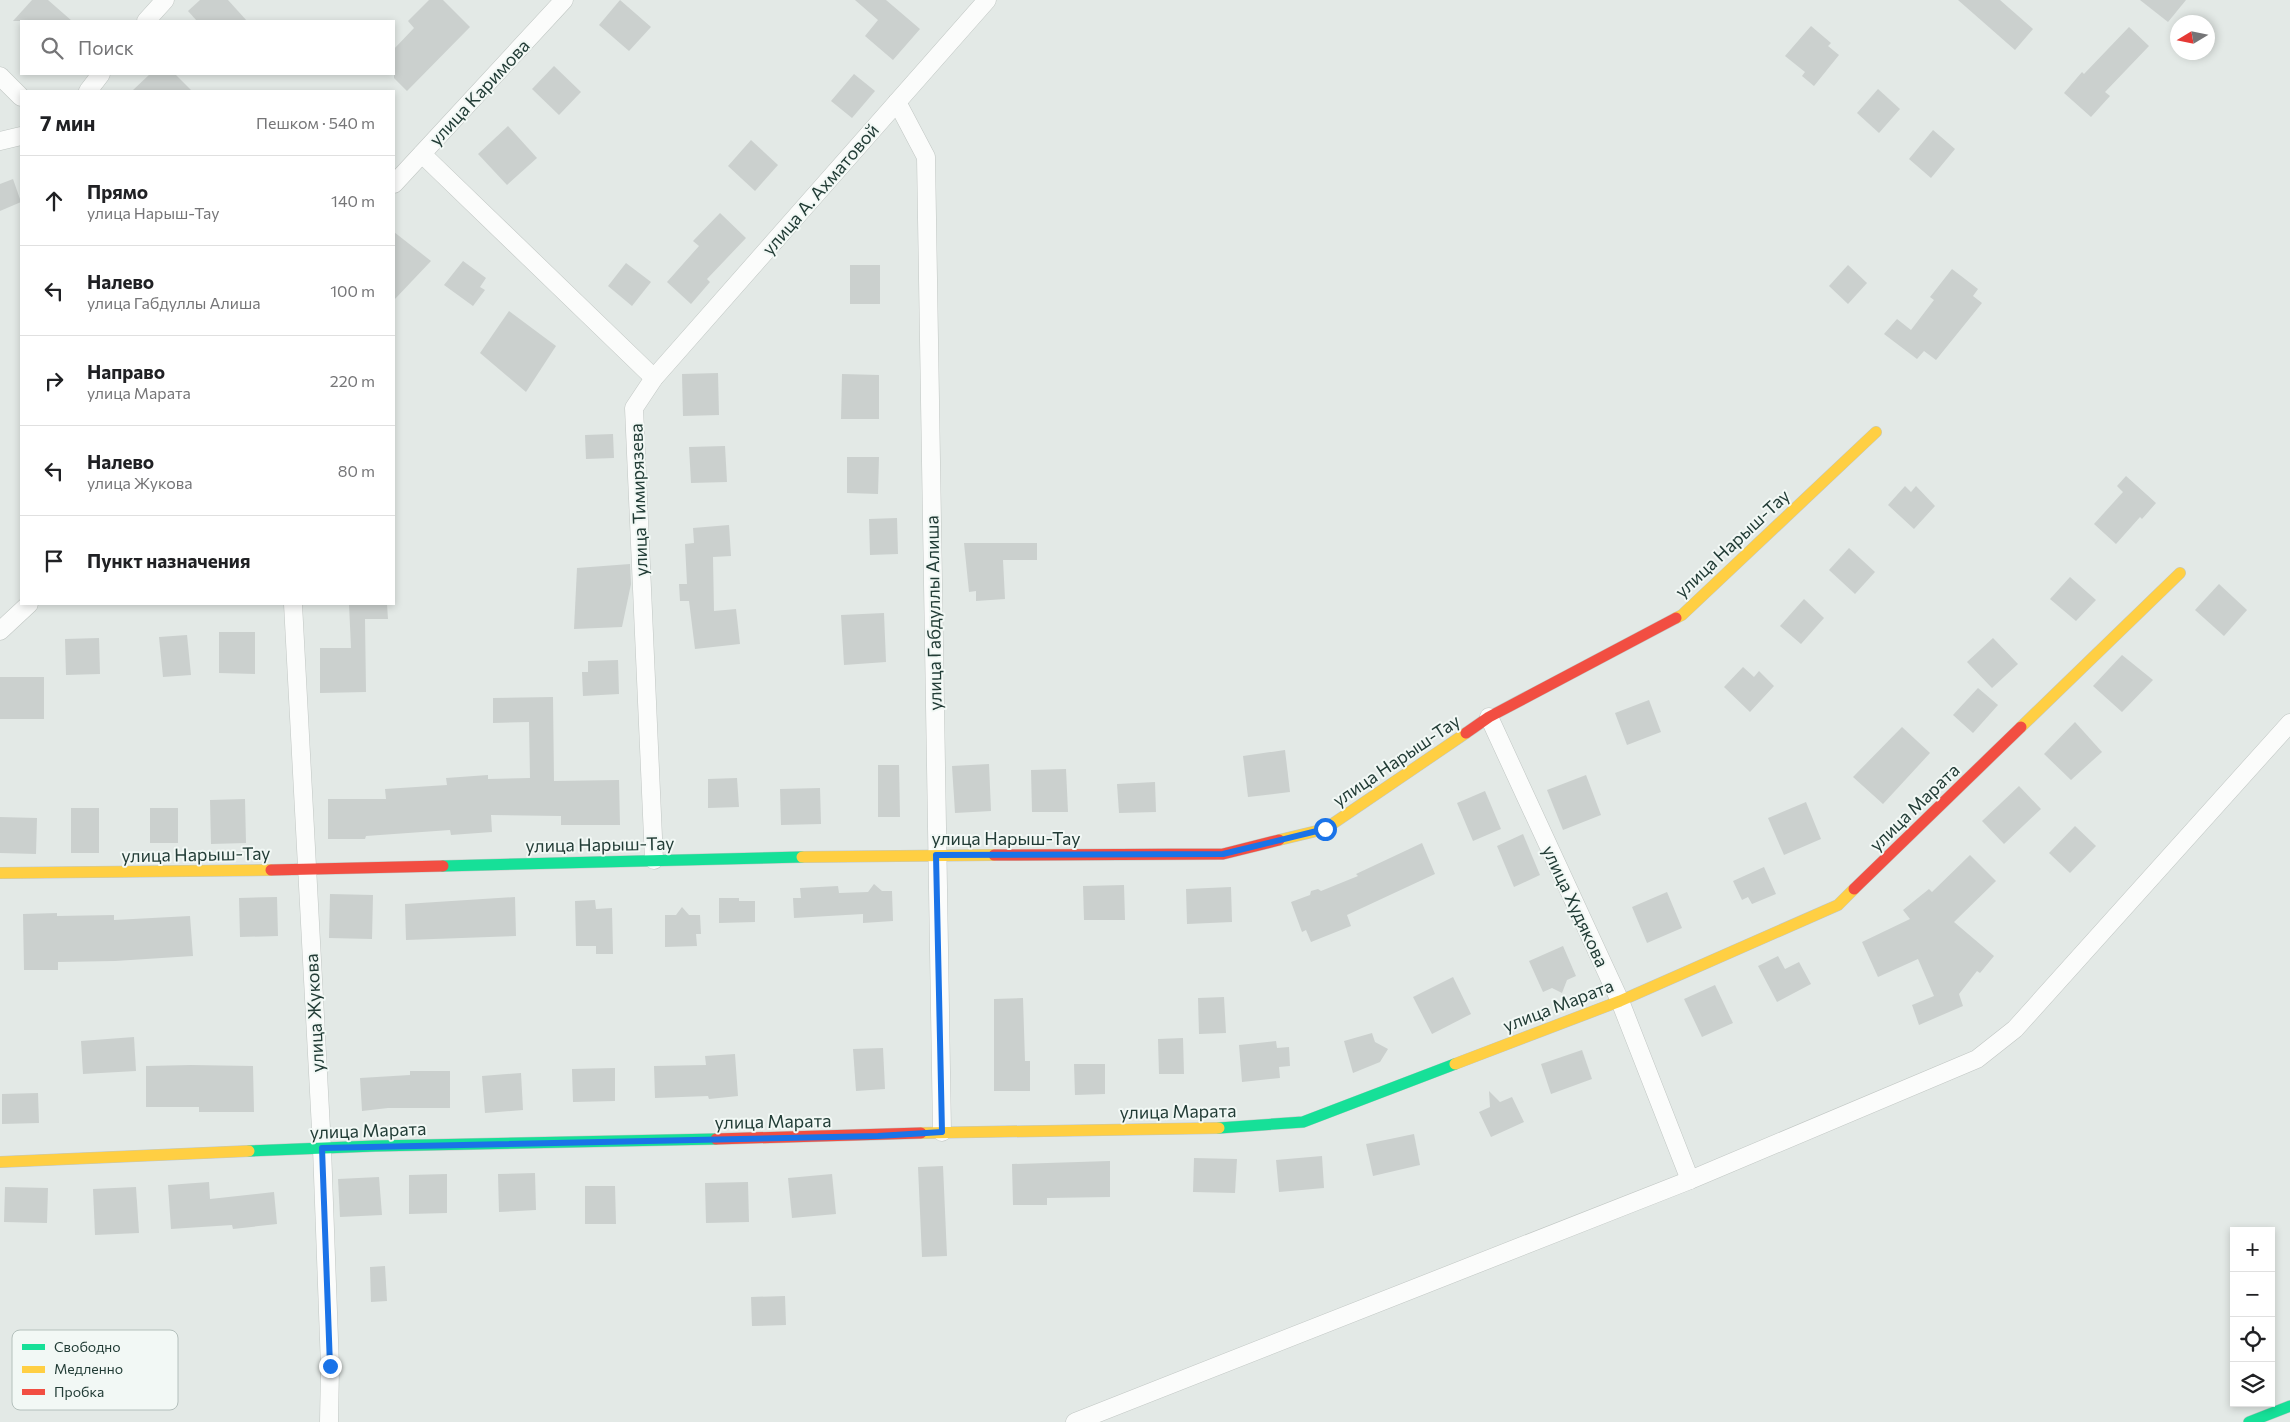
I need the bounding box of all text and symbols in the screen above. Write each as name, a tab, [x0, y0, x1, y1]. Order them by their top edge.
north arrow	[2170, 15, 2215, 60]
search box	[20, 20, 395, 75]
icon: search	[38, 34, 66, 62]
street label: улица Каримова	[424, 34, 534, 150]
text: Поиск	[78, 36, 134, 59]
text: 7 мин	[40, 110, 96, 135]
text: Пешком · 540 m	[256, 113, 375, 132]
street label: улица А. Ахматовой	[757, 119, 883, 259]
text: Прямо	[87, 180, 148, 203]
icon: ahead	[40, 187, 68, 215]
text: 140 m	[331, 191, 375, 210]
text: улица Нарыш-Тау	[87, 203, 219, 222]
text: Налево	[87, 270, 154, 293]
icon: left	[40, 277, 68, 305]
text: 100 m	[330, 281, 375, 300]
text: улица Габдуллы Алиша	[87, 293, 261, 312]
text: Направо	[87, 360, 165, 383]
icon: right	[40, 367, 68, 395]
text: 220 m	[330, 371, 375, 390]
text: улица Марата	[87, 383, 191, 402]
street label: улица Тимирязева	[624, 423, 652, 577]
text: Налево	[87, 450, 154, 473]
icon: left	[40, 457, 68, 485]
text: 80 m	[338, 461, 375, 480]
text: улица Жукова	[87, 473, 193, 492]
street label: улица Нарыш-Тау	[1670, 484, 1794, 602]
street label: улица Габдуллы Алиша	[920, 515, 946, 711]
icon: arrive	[40, 547, 68, 575]
text: Пункт назначения	[87, 549, 250, 572]
street label: улица Нарыш-Тау	[1328, 709, 1464, 811]
street label: улица Марата	[1864, 759, 1964, 855]
route start	[1314, 818, 1337, 841]
street label: улица Нарыш-Тау	[931, 827, 1081, 849]
street label: улица Нарыш-Тау	[525, 832, 675, 856]
street label: улица Нарыш-Тау	[121, 842, 271, 866]
street label: улица Худякова	[1538, 842, 1614, 970]
street label: улица Жукова	[300, 953, 328, 1073]
street label: улица Марата	[1500, 974, 1616, 1036]
street label: улица Марата	[1119, 1099, 1237, 1123]
street label: улица Марата	[714, 1109, 832, 1133]
street label: улица Марата	[309, 1117, 427, 1143]
map controls	[2230, 1227, 2275, 1407]
button: +	[2230, 1227, 2275, 1272]
button: −	[2230, 1272, 2275, 1317]
button: locate	[2230, 1317, 2275, 1362]
legend	[12, 1330, 178, 1410]
text: Свободно	[54, 1338, 121, 1355]
route end	[319, 1355, 342, 1378]
text: Медленно	[54, 1360, 123, 1377]
button: layers	[2230, 1362, 2275, 1407]
text: Пробка	[54, 1383, 104, 1400]

